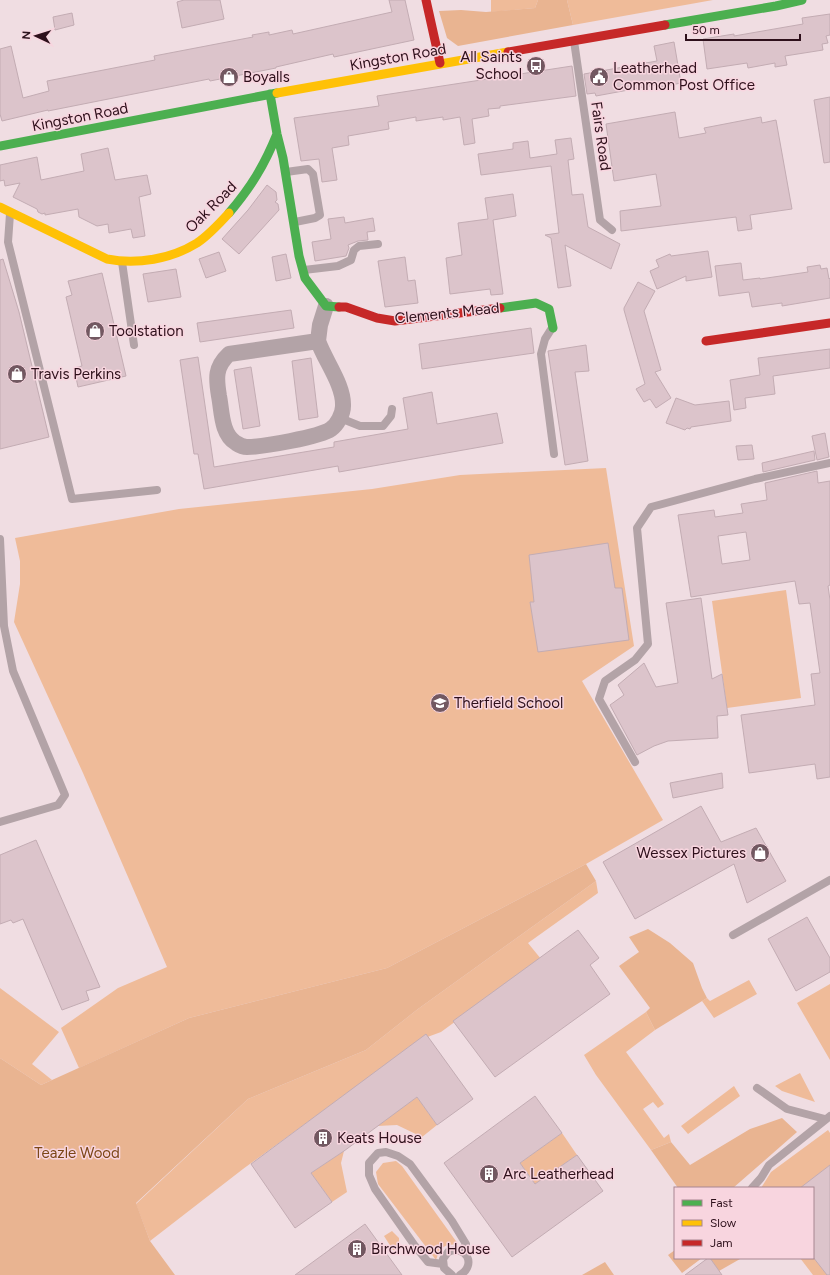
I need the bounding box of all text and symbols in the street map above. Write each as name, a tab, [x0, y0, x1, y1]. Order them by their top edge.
north arrow	[16, 16, 56, 56]
scale bar	[686, 16, 800, 42]
text: 50 m	[692, 23, 720, 37]
text: N	[20, 31, 33, 40]
street label: Kingston Road	[348, 40, 448, 74]
place label: All Saints School	[460, 48, 522, 83]
bus stop icon: All Saints School	[525, 55, 547, 77]
place label: Leatherhead Common Post Office	[613, 59, 755, 94]
shop icon: Boyalls	[218, 66, 240, 88]
public building icon: Leatherhead Common Post Office	[588, 66, 610, 88]
place label: Boyalls	[243, 68, 290, 86]
street label: Kingston Road	[30, 99, 130, 135]
street label: Fairs Road	[587, 100, 615, 172]
street label: Oak Road	[182, 178, 240, 236]
street label: Clements Mead	[394, 299, 500, 327]
shop icon: Toolstation	[84, 320, 106, 342]
place label: Toolstation	[109, 322, 184, 340]
shop icon: Travis Perkins	[6, 363, 28, 385]
place label: Travis Perkins	[31, 365, 121, 383]
school or university icon: Therfield School	[429, 692, 451, 714]
place label: Therfield School	[454, 694, 563, 712]
shop icon: Wessex Pictures	[749, 842, 771, 864]
place label: Wessex Pictures	[637, 844, 746, 862]
building icon: Keats House	[312, 1127, 334, 1149]
place label: Keats House	[337, 1129, 422, 1147]
park label: Teazle Wood	[34, 1144, 120, 1162]
building icon: Arc Leatherhead	[478, 1163, 500, 1185]
place label: Arc Leatherhead	[503, 1165, 614, 1183]
legend	[674, 1187, 814, 1259]
text: Fast	[710, 1196, 733, 1210]
text: Slow	[710, 1216, 737, 1230]
text: Jam	[710, 1236, 733, 1250]
building icon: Birchwood House	[346, 1238, 368, 1260]
place label: Birchwood House	[371, 1240, 490, 1258]

